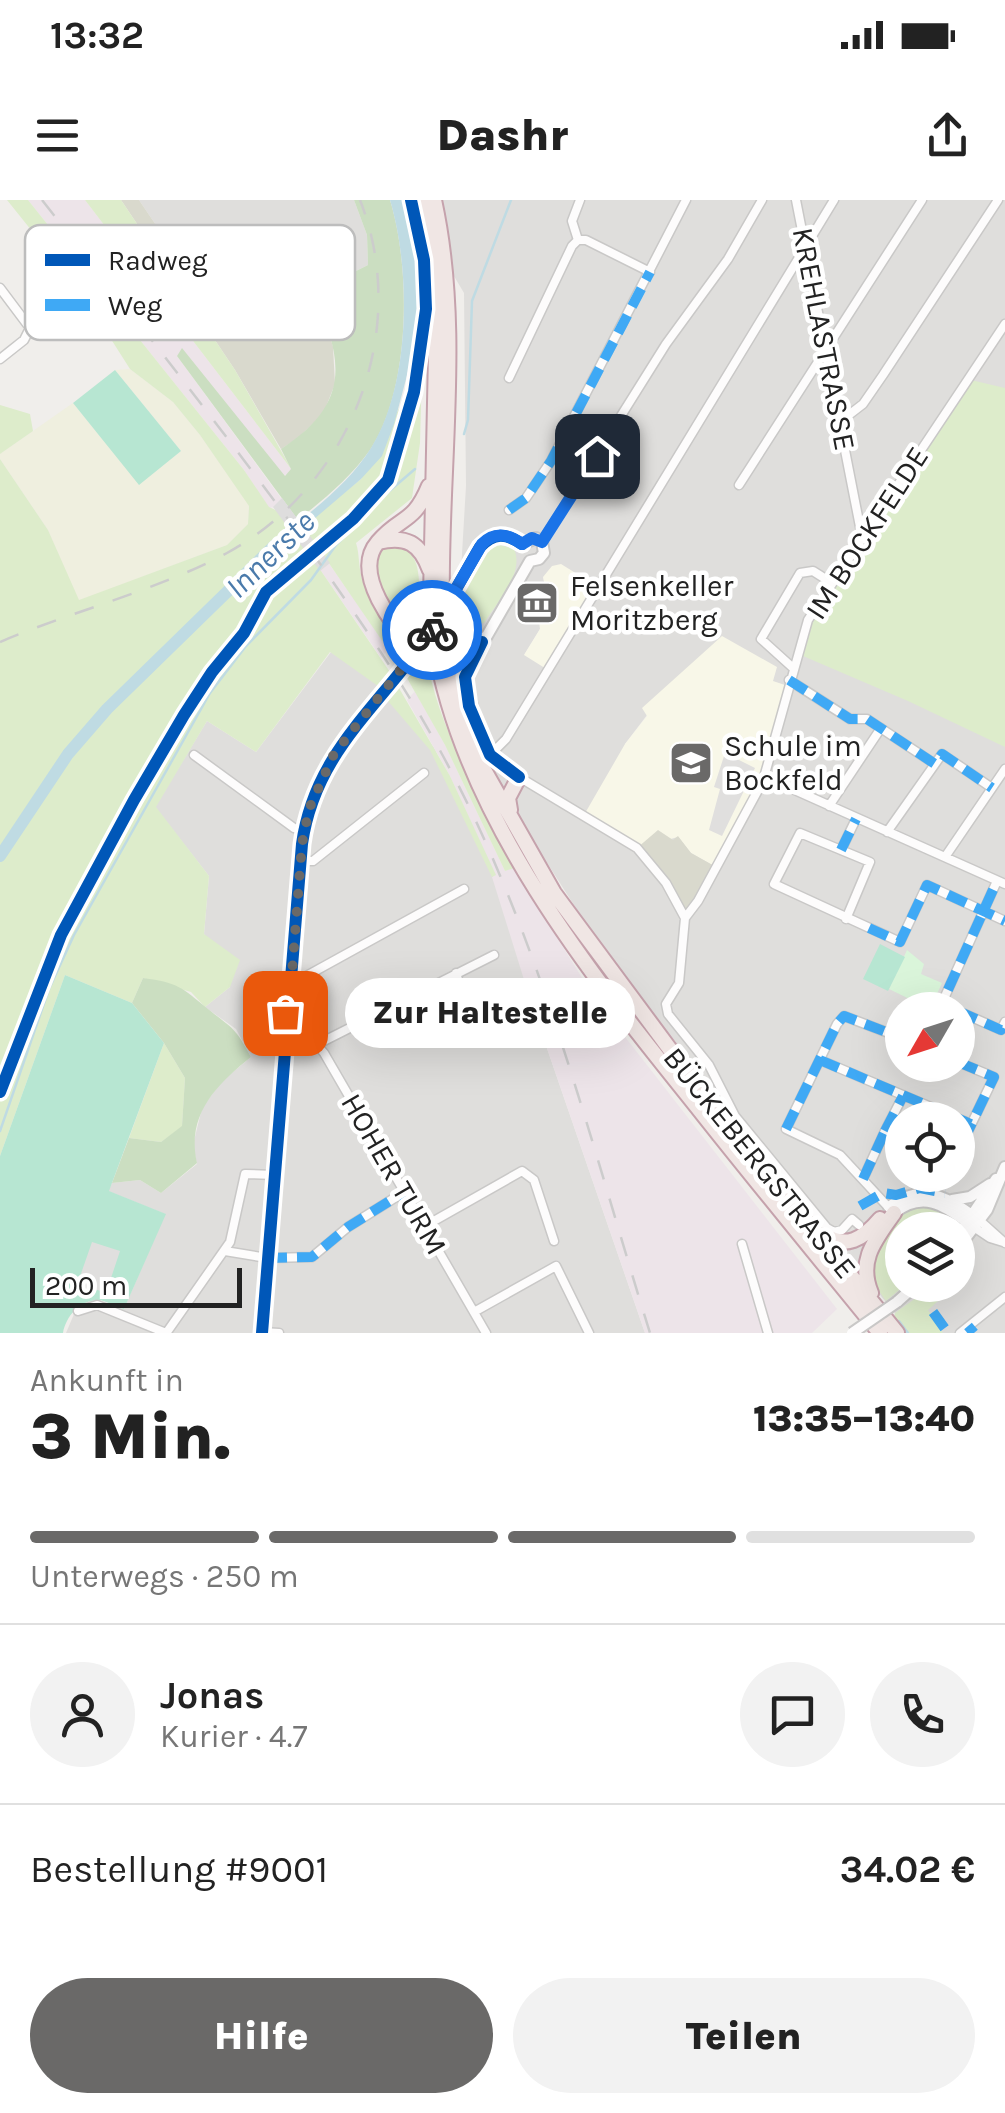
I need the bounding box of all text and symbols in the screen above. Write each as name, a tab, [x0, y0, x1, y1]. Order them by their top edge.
text: 13:32	[50, 13, 144, 58]
icon: menu	[30, 108, 85, 163]
icon: share	[920, 108, 975, 163]
text: Dashr	[436, 109, 569, 161]
street label: KREHLASTRASSE	[785, 224, 863, 454]
legend	[25, 225, 355, 340]
text: Radweg	[108, 244, 208, 277]
text: Weg	[108, 289, 163, 322]
pin	[555, 414, 640, 499]
icon: home	[570, 429, 625, 484]
street label: IM BOCKFELDE	[798, 440, 936, 626]
water label: Innerste	[218, 503, 323, 606]
place label: Felsenkeller Moritzberg	[570, 568, 733, 638]
courier	[382, 580, 482, 680]
museum icon: Felsenkeller Moritzberg	[514, 580, 560, 626]
icon: bike	[405, 603, 460, 658]
place label: Schule im Bockfeld	[724, 728, 862, 798]
school or university icon: Schule im Bockfeld	[668, 740, 714, 786]
pin	[243, 971, 328, 1056]
callout: Zur Haltestelle	[345, 978, 635, 1048]
icon: bag	[258, 986, 313, 1041]
north arrow	[885, 992, 975, 1082]
map controls	[885, 992, 975, 1302]
text: Zur Haltestelle	[372, 994, 608, 1031]
street label: BÜCKEBERGSTRASSE	[656, 1040, 864, 1286]
street label: HOHER TURM	[333, 1087, 455, 1261]
button: locate	[885, 1102, 975, 1192]
button: layers	[885, 1212, 975, 1302]
scale bar	[30, 1263, 242, 1308]
text: 200 m	[45, 1269, 127, 1302]
text: Ankunft in	[30, 1362, 184, 1399]
text: 13:35–13:40	[753, 1396, 975, 1441]
text: 3 Min.	[30, 1398, 231, 1474]
text: Unterwegs · 250 m	[30, 1558, 299, 1595]
button: person	[30, 1662, 135, 1767]
button: chat	[740, 1662, 845, 1767]
button: phone	[870, 1662, 975, 1767]
text: Jonas	[160, 1673, 264, 1718]
text: Kurier · 4.7	[160, 1718, 307, 1755]
text: Bestellung #9001	[30, 1847, 328, 1892]
text: 34.02 €	[840, 1847, 975, 1892]
button: Hilfe	[30, 1978, 493, 2093]
button: Teilen	[513, 1978, 975, 2093]

